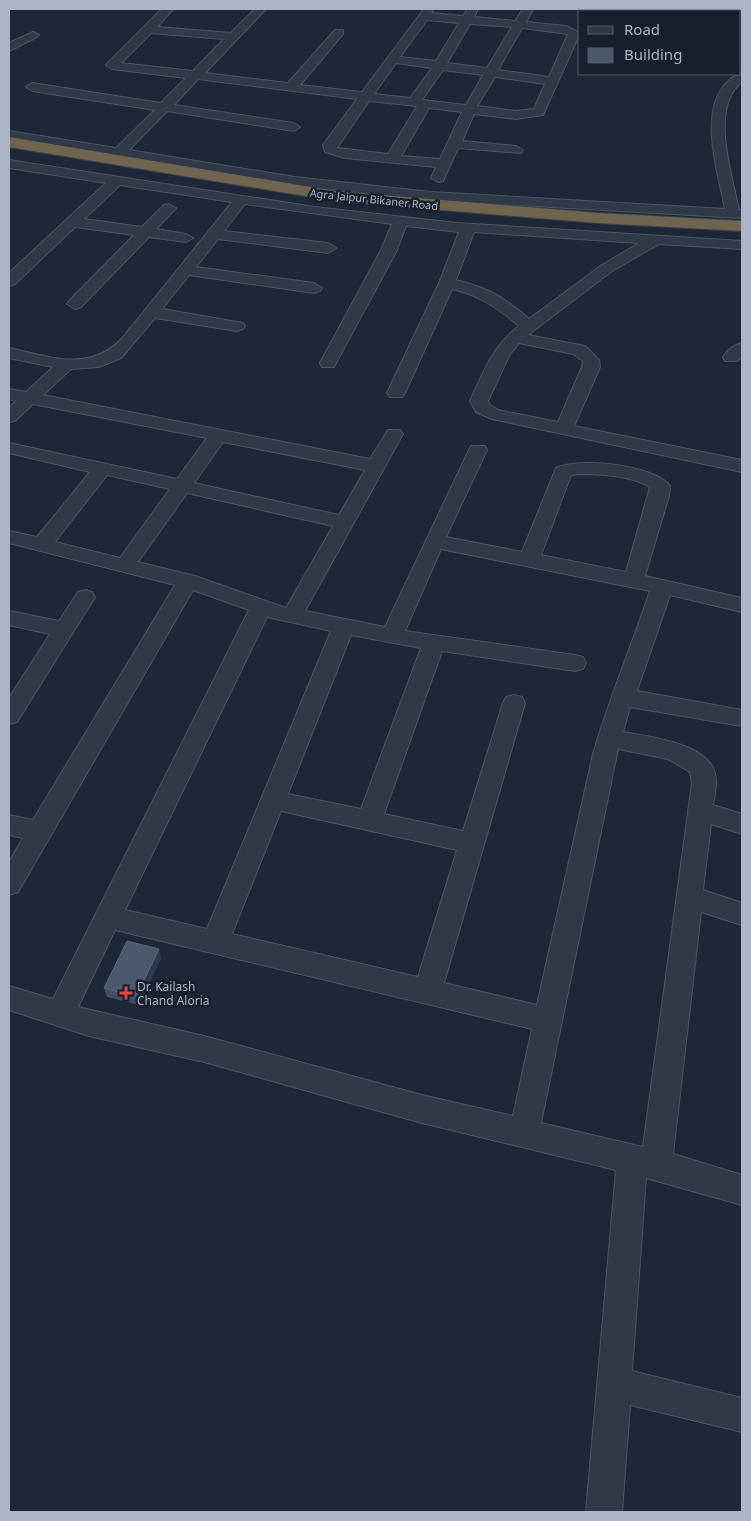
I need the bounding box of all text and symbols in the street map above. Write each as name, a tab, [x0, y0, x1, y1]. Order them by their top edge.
legend	[578, 10, 741, 75]
text: Road	[624, 19, 660, 39]
text: Building	[624, 44, 682, 64]
street label: Agra Jaipur Bikaner Road	[309, 185, 439, 213]
place label: Dr. Kailash Chand Aloria	[137, 978, 209, 1009]
marker: Dr. Kailash Chand Aloria	[119, 986, 133, 1000]

